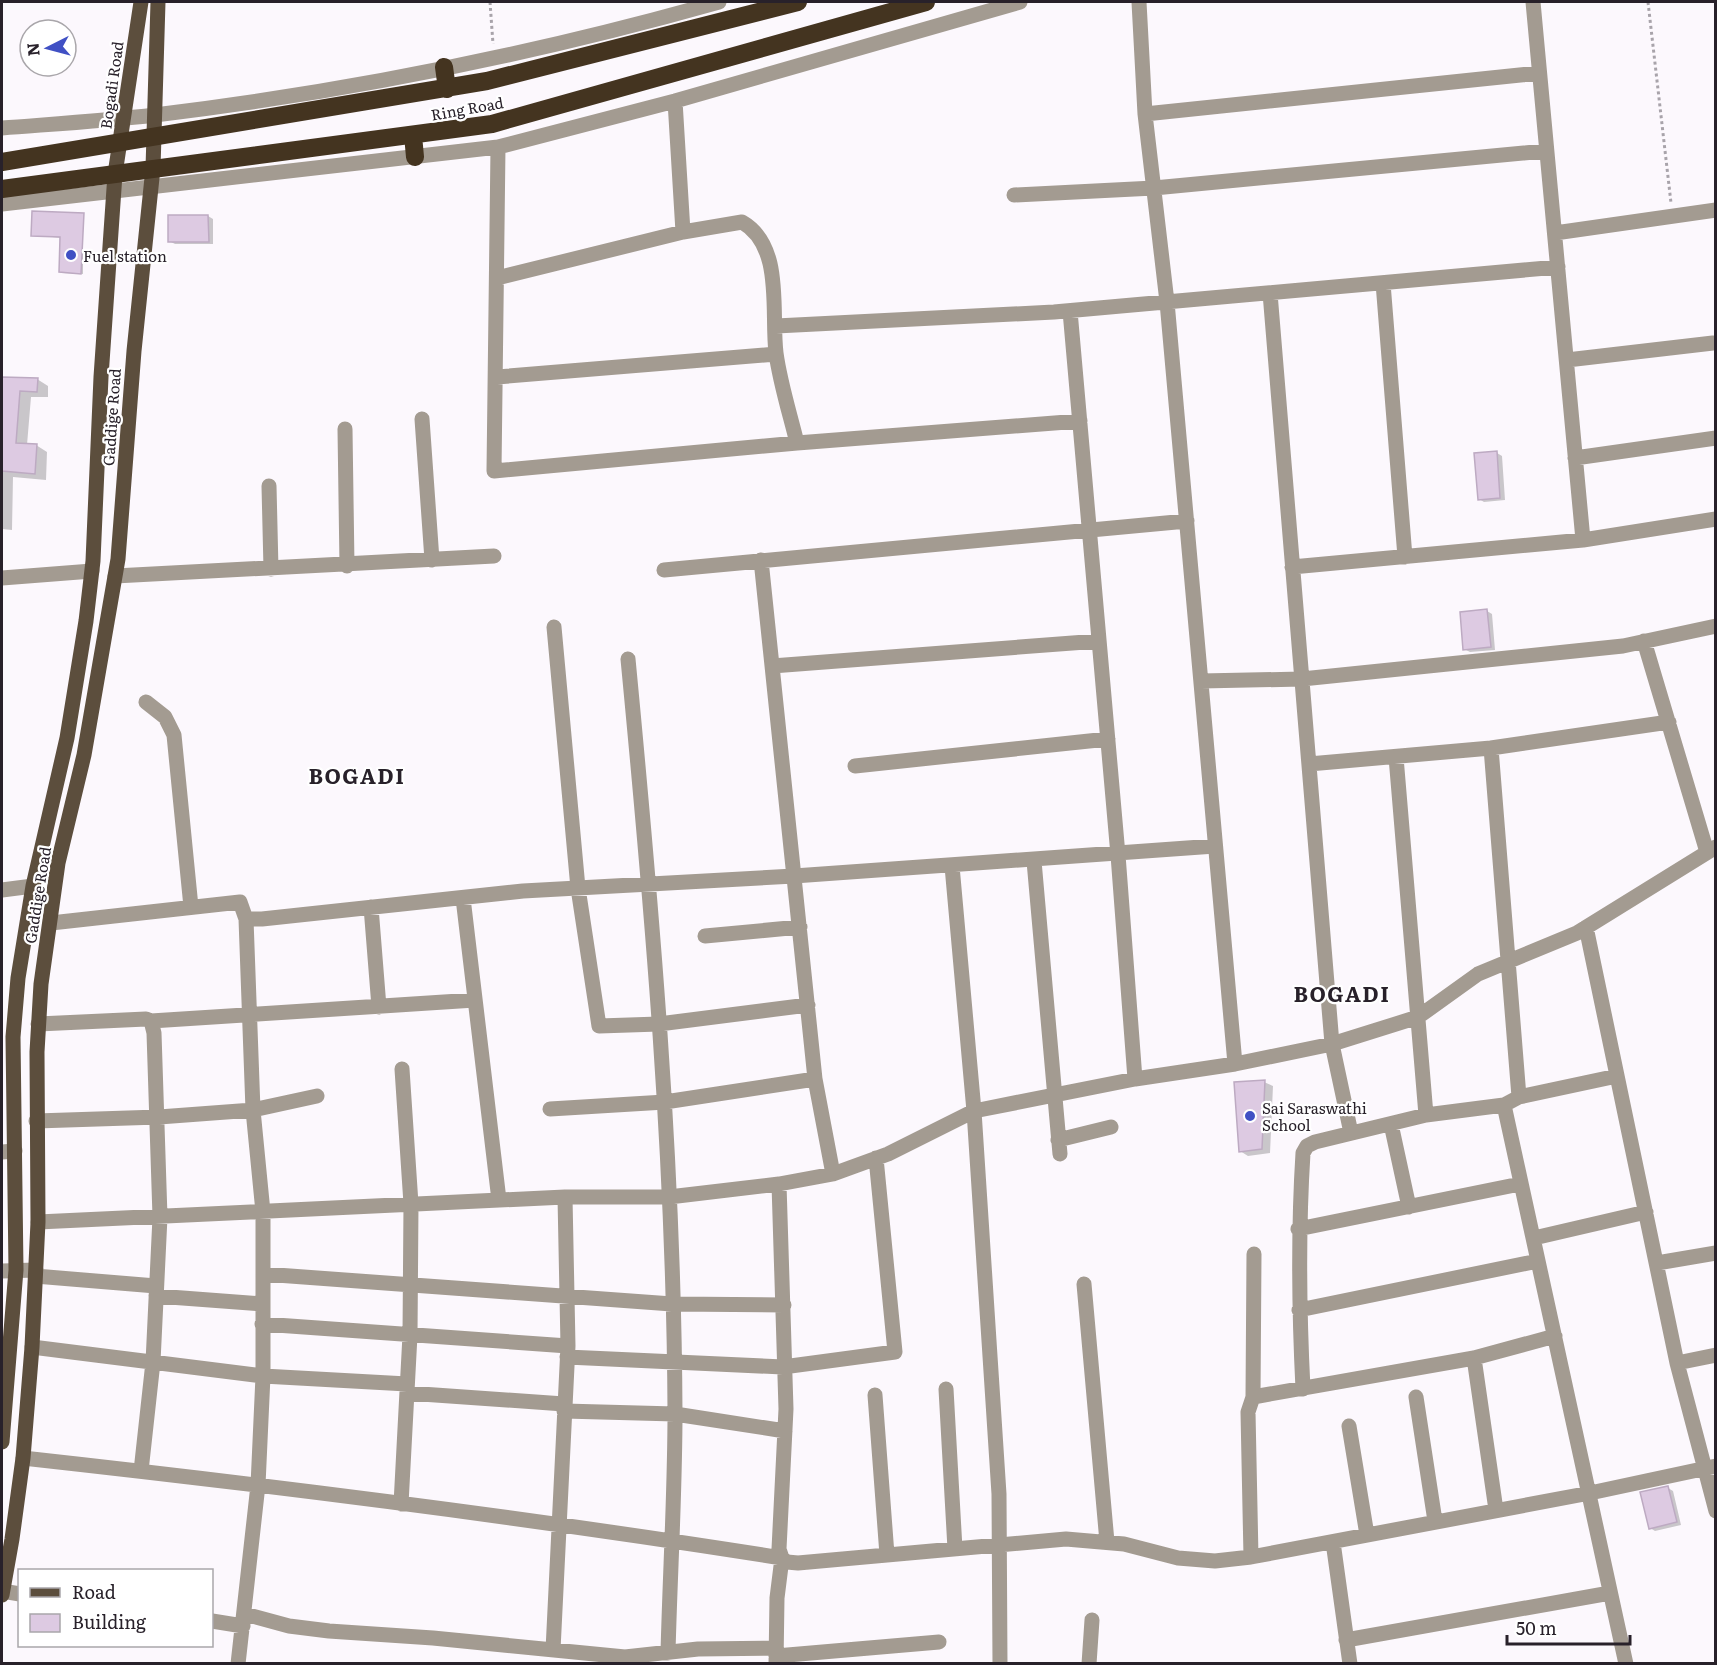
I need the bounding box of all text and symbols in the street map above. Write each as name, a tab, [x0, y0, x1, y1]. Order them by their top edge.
north arrow	[18, 18, 78, 78]
street label: Bogadi Road	[93, 40, 129, 130]
text: N	[19, 42, 45, 58]
street label: Ring Road	[429, 90, 505, 126]
place label: Fuel station	[83, 244, 167, 267]
marker: Fuel station	[64, 248, 78, 262]
street label: Gaddige Road	[96, 367, 126, 467]
district label: BOGADI	[309, 759, 405, 790]
street label: Gaddige Road	[18, 845, 56, 945]
district label: BOGADI	[1294, 977, 1390, 1008]
place label: Sai Saraswathi School	[1262, 1096, 1367, 1136]
marker: Sai Saraswathi School	[1243, 1109, 1257, 1123]
legend	[18, 1569, 213, 1647]
text: Road	[72, 1578, 116, 1605]
text: Building	[72, 1608, 147, 1635]
scale bar	[1507, 1608, 1630, 1646]
text: 50 m	[1516, 1614, 1557, 1641]

